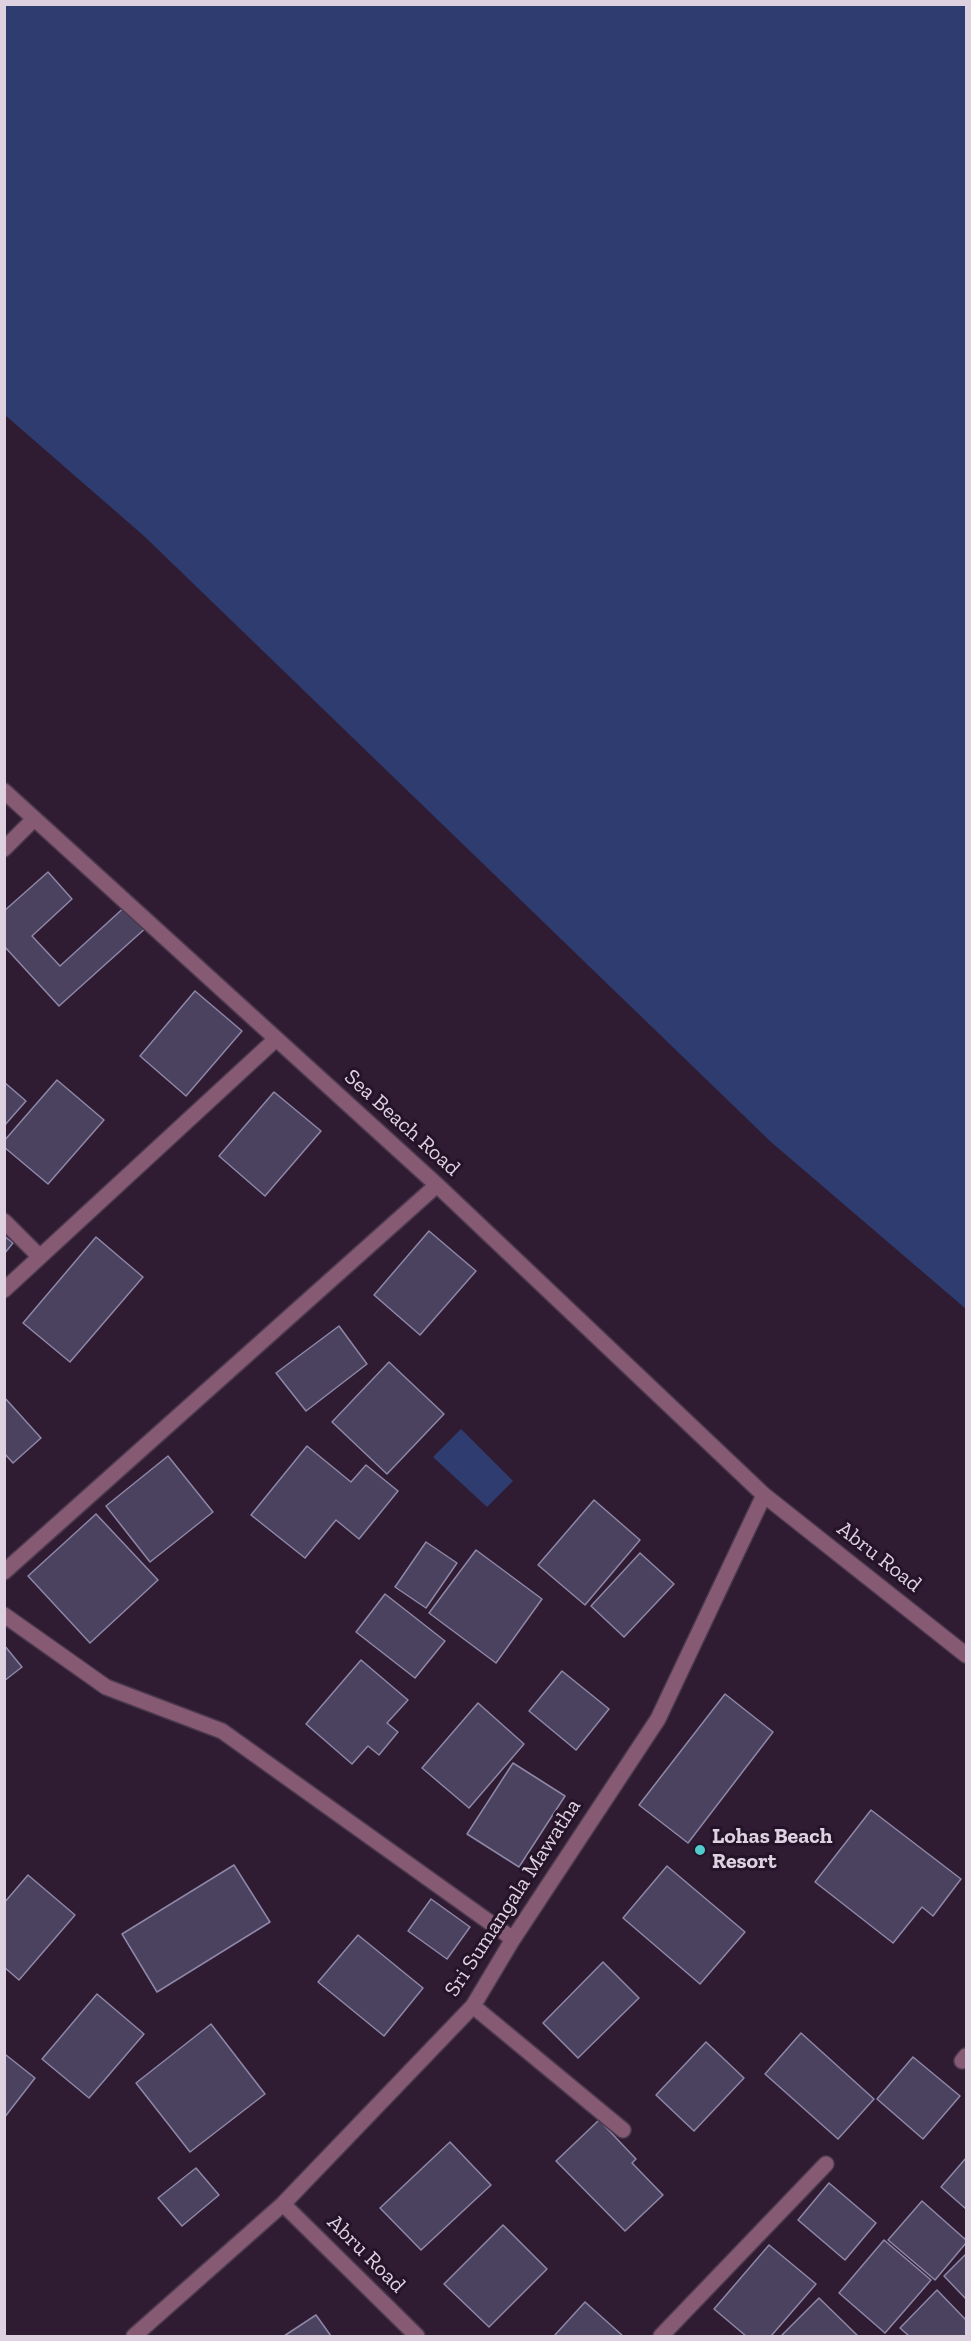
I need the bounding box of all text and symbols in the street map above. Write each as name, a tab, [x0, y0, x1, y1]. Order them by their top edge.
street label: Sea Beach Road	[339, 1064, 465, 1182]
street label: Abru Road	[832, 1516, 926, 1598]
street label: Sri Sumangala Mawatha	[439, 1794, 587, 2002]
place label: Lohas Beach Resort	[712, 1824, 832, 1876]
marker: Lohas Beach Resort	[693, 1843, 707, 1857]
street label: Abru Road	[321, 2209, 411, 2299]

